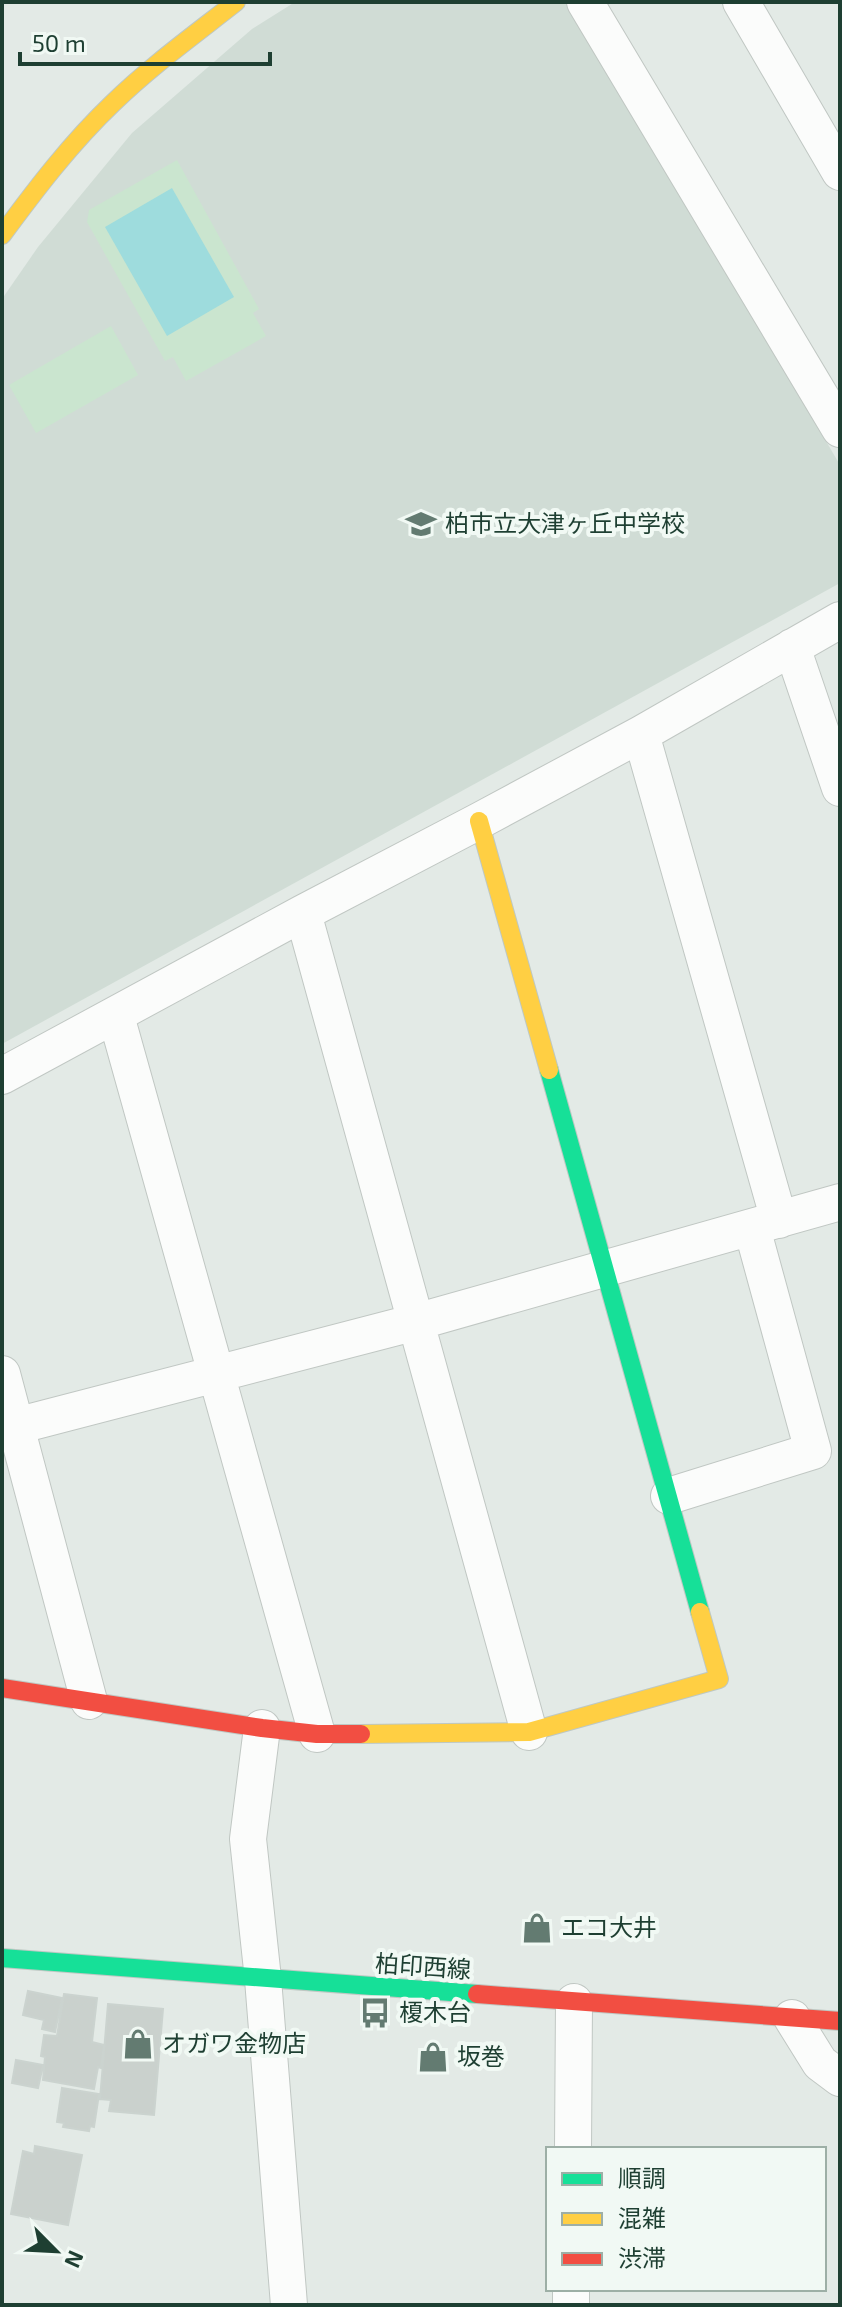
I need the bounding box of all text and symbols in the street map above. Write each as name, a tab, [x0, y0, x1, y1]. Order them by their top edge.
scale bar	[20, 16, 270, 66]
text: 50 m	[32, 28, 86, 57]
school or university icon: 柏市立大津ヶ丘中学校	[404, 507, 438, 541]
place label: 柏市立大津ヶ丘中学校	[445, 508, 685, 537]
shop icon: エコ大井	[520, 1911, 554, 1945]
place label: エコ大井	[561, 1912, 657, 1941]
street label: 柏印西線	[374, 1948, 472, 1983]
bus stop icon: 榎木台	[358, 1996, 392, 2030]
place label: 榎木台	[399, 1997, 471, 2026]
shop icon: オガワ金物店	[121, 2027, 155, 2061]
place label: オガワ金物店	[162, 2028, 306, 2057]
shop icon: 坂巻	[416, 2040, 450, 2074]
place label: 坂巻	[457, 2041, 505, 2070]
legend	[546, 2147, 826, 2291]
text: 順調	[618, 2163, 666, 2192]
text: 混雑	[618, 2203, 666, 2232]
north arrow	[16, 2211, 96, 2291]
text: 渋滞	[618, 2243, 666, 2272]
text: N	[60, 2247, 90, 2272]

